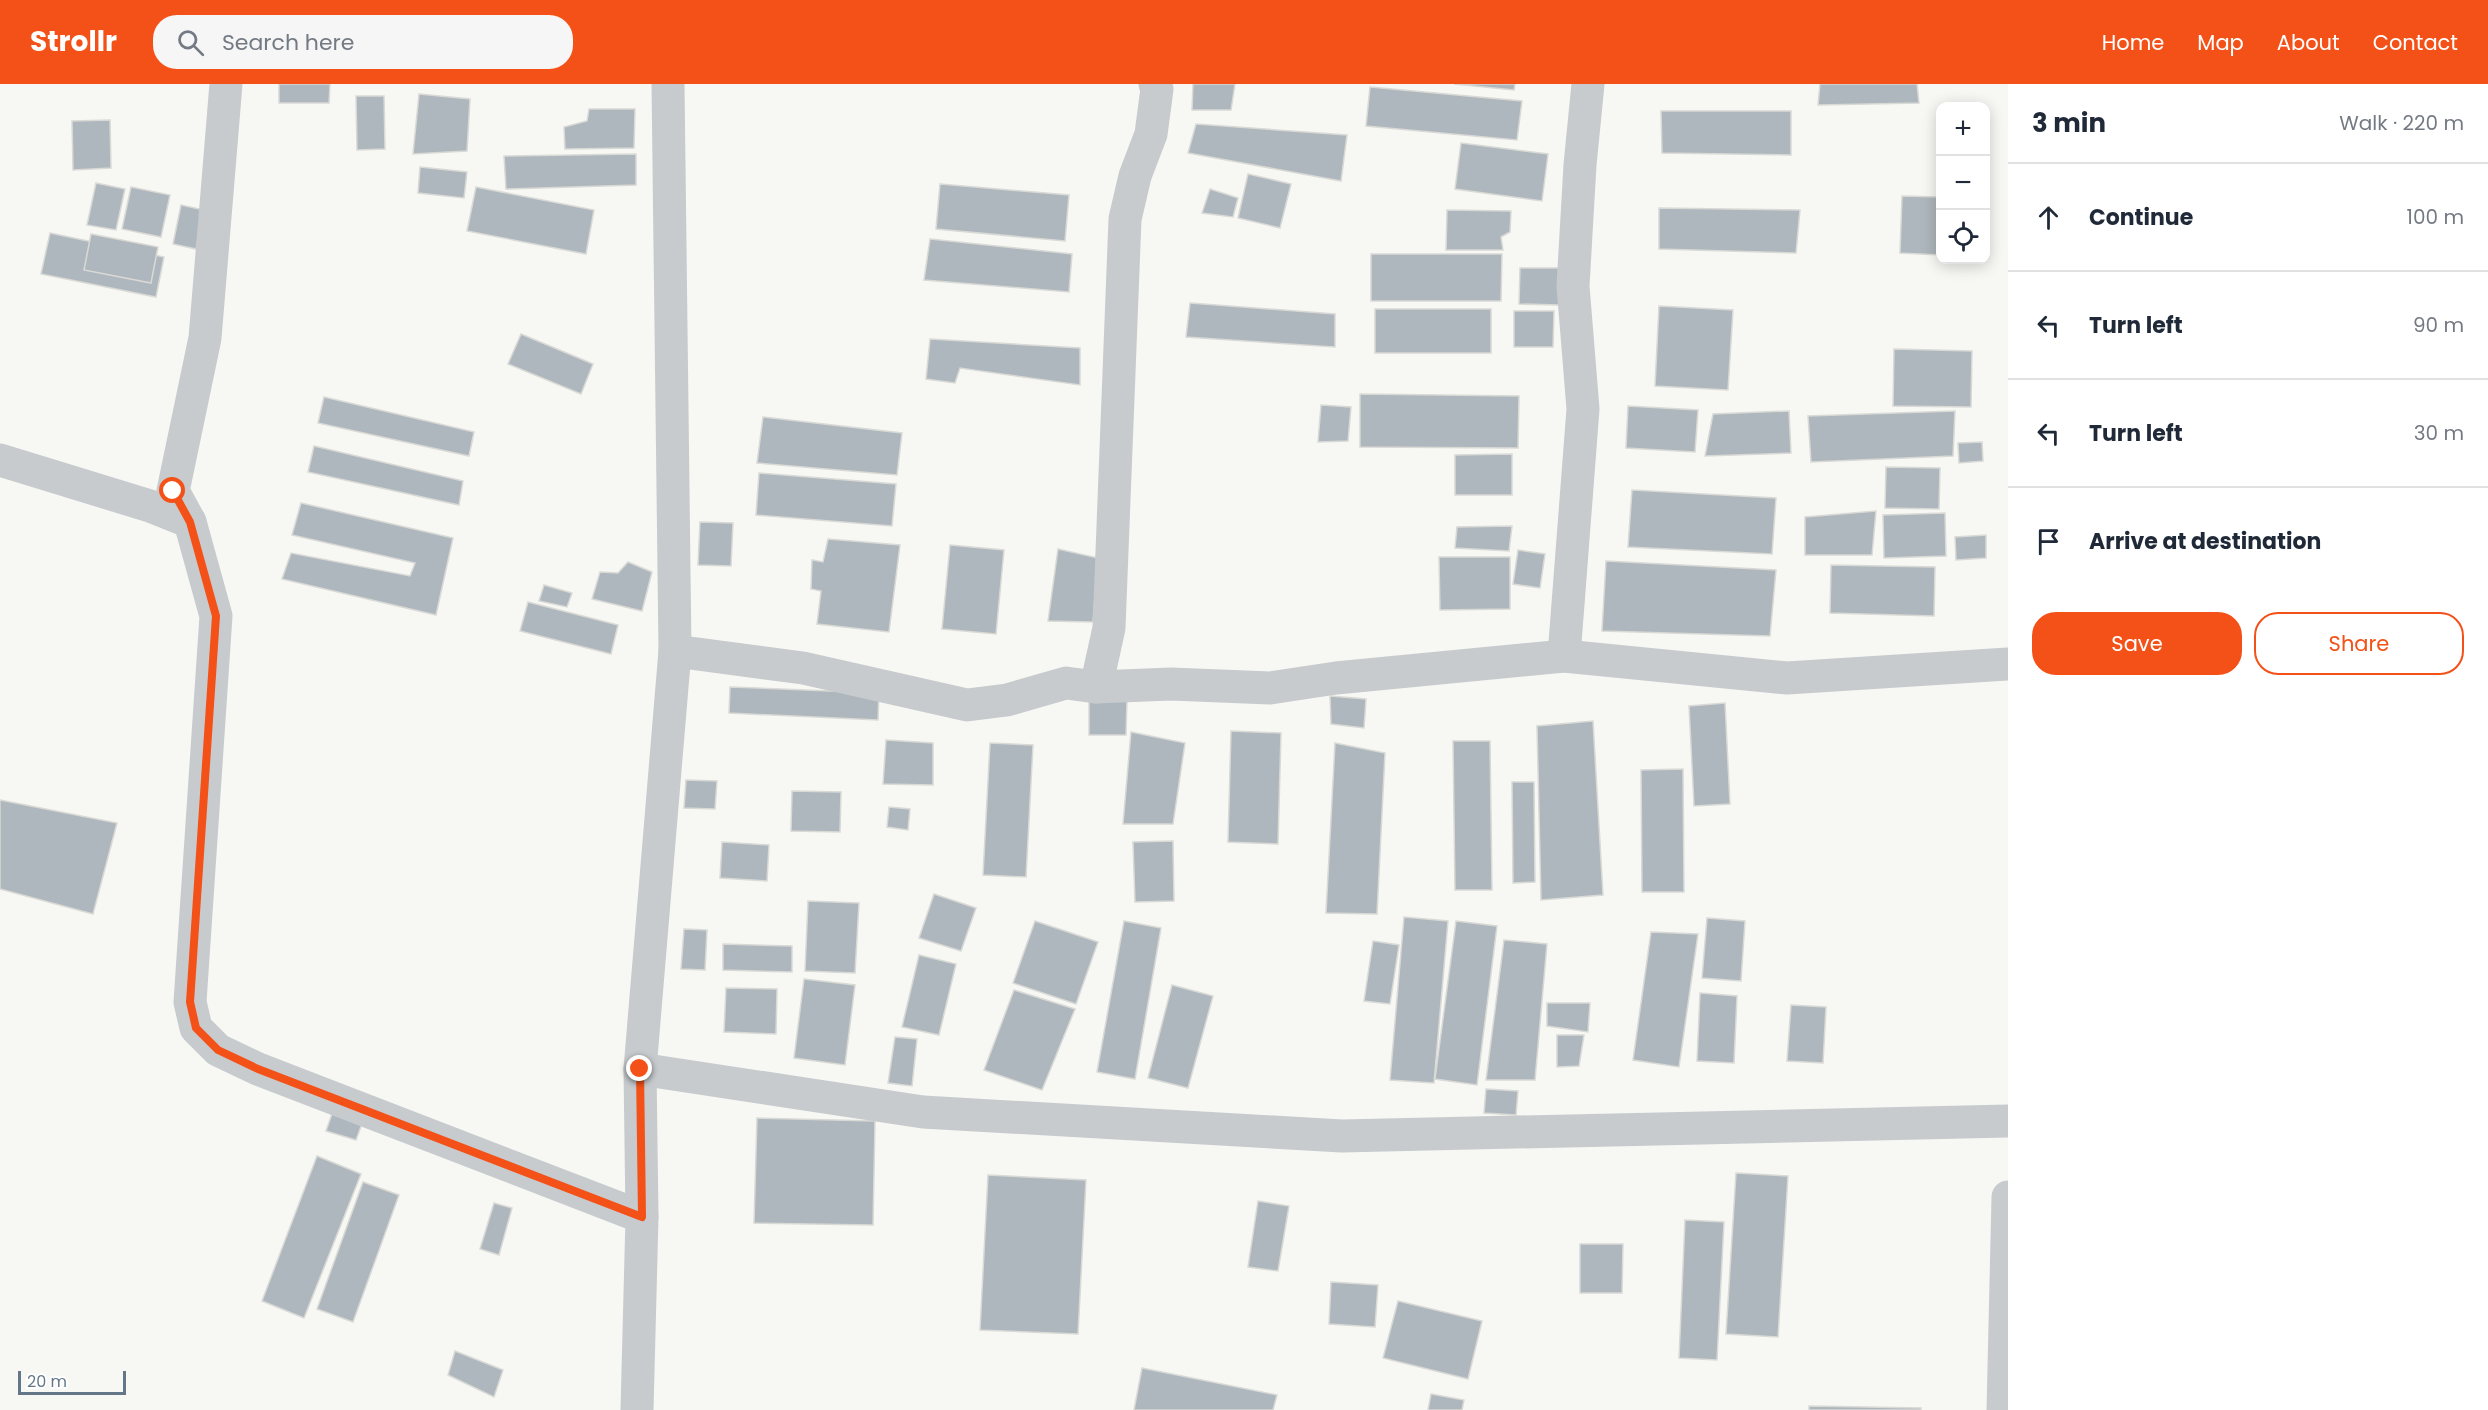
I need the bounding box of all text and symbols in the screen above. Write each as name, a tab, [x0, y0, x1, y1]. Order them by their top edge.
search box	[153, 15, 573, 69]
text: Strollr	[30, 22, 117, 61]
icon: search	[174, 26, 207, 59]
text: Search here	[222, 27, 354, 58]
text: Home	[2102, 28, 2164, 57]
text: Map	[2197, 28, 2244, 57]
text: About	[2277, 28, 2340, 57]
text: Contact	[2373, 28, 2458, 57]
map controls	[1936, 102, 1990, 264]
button: +	[1936, 102, 1990, 156]
text: 3 min	[2032, 105, 2106, 141]
text: Walk · 220 m	[2339, 109, 2464, 137]
button: −	[1936, 156, 1990, 210]
icon: ahead	[2032, 201, 2065, 234]
text: Continue	[2089, 202, 2193, 233]
text: 100 m	[2407, 203, 2464, 231]
button: locate	[1936, 210, 1990, 264]
icon: left	[2032, 309, 2065, 342]
text: Turn left	[2089, 310, 2183, 341]
text: 90 m	[2413, 311, 2464, 339]
icon: left	[2032, 417, 2065, 450]
text: Turn left	[2089, 418, 2183, 449]
text: 30 m	[2414, 419, 2464, 447]
route start	[159, 477, 185, 503]
icon: arrive	[2032, 525, 2065, 558]
text: Arrive at destination	[2089, 526, 2321, 557]
button: Save	[2032, 612, 2242, 675]
button: Share	[2254, 612, 2464, 675]
route end	[626, 1055, 652, 1081]
scale bar	[18, 1368, 126, 1396]
text: 20 m	[27, 1370, 67, 1393]

